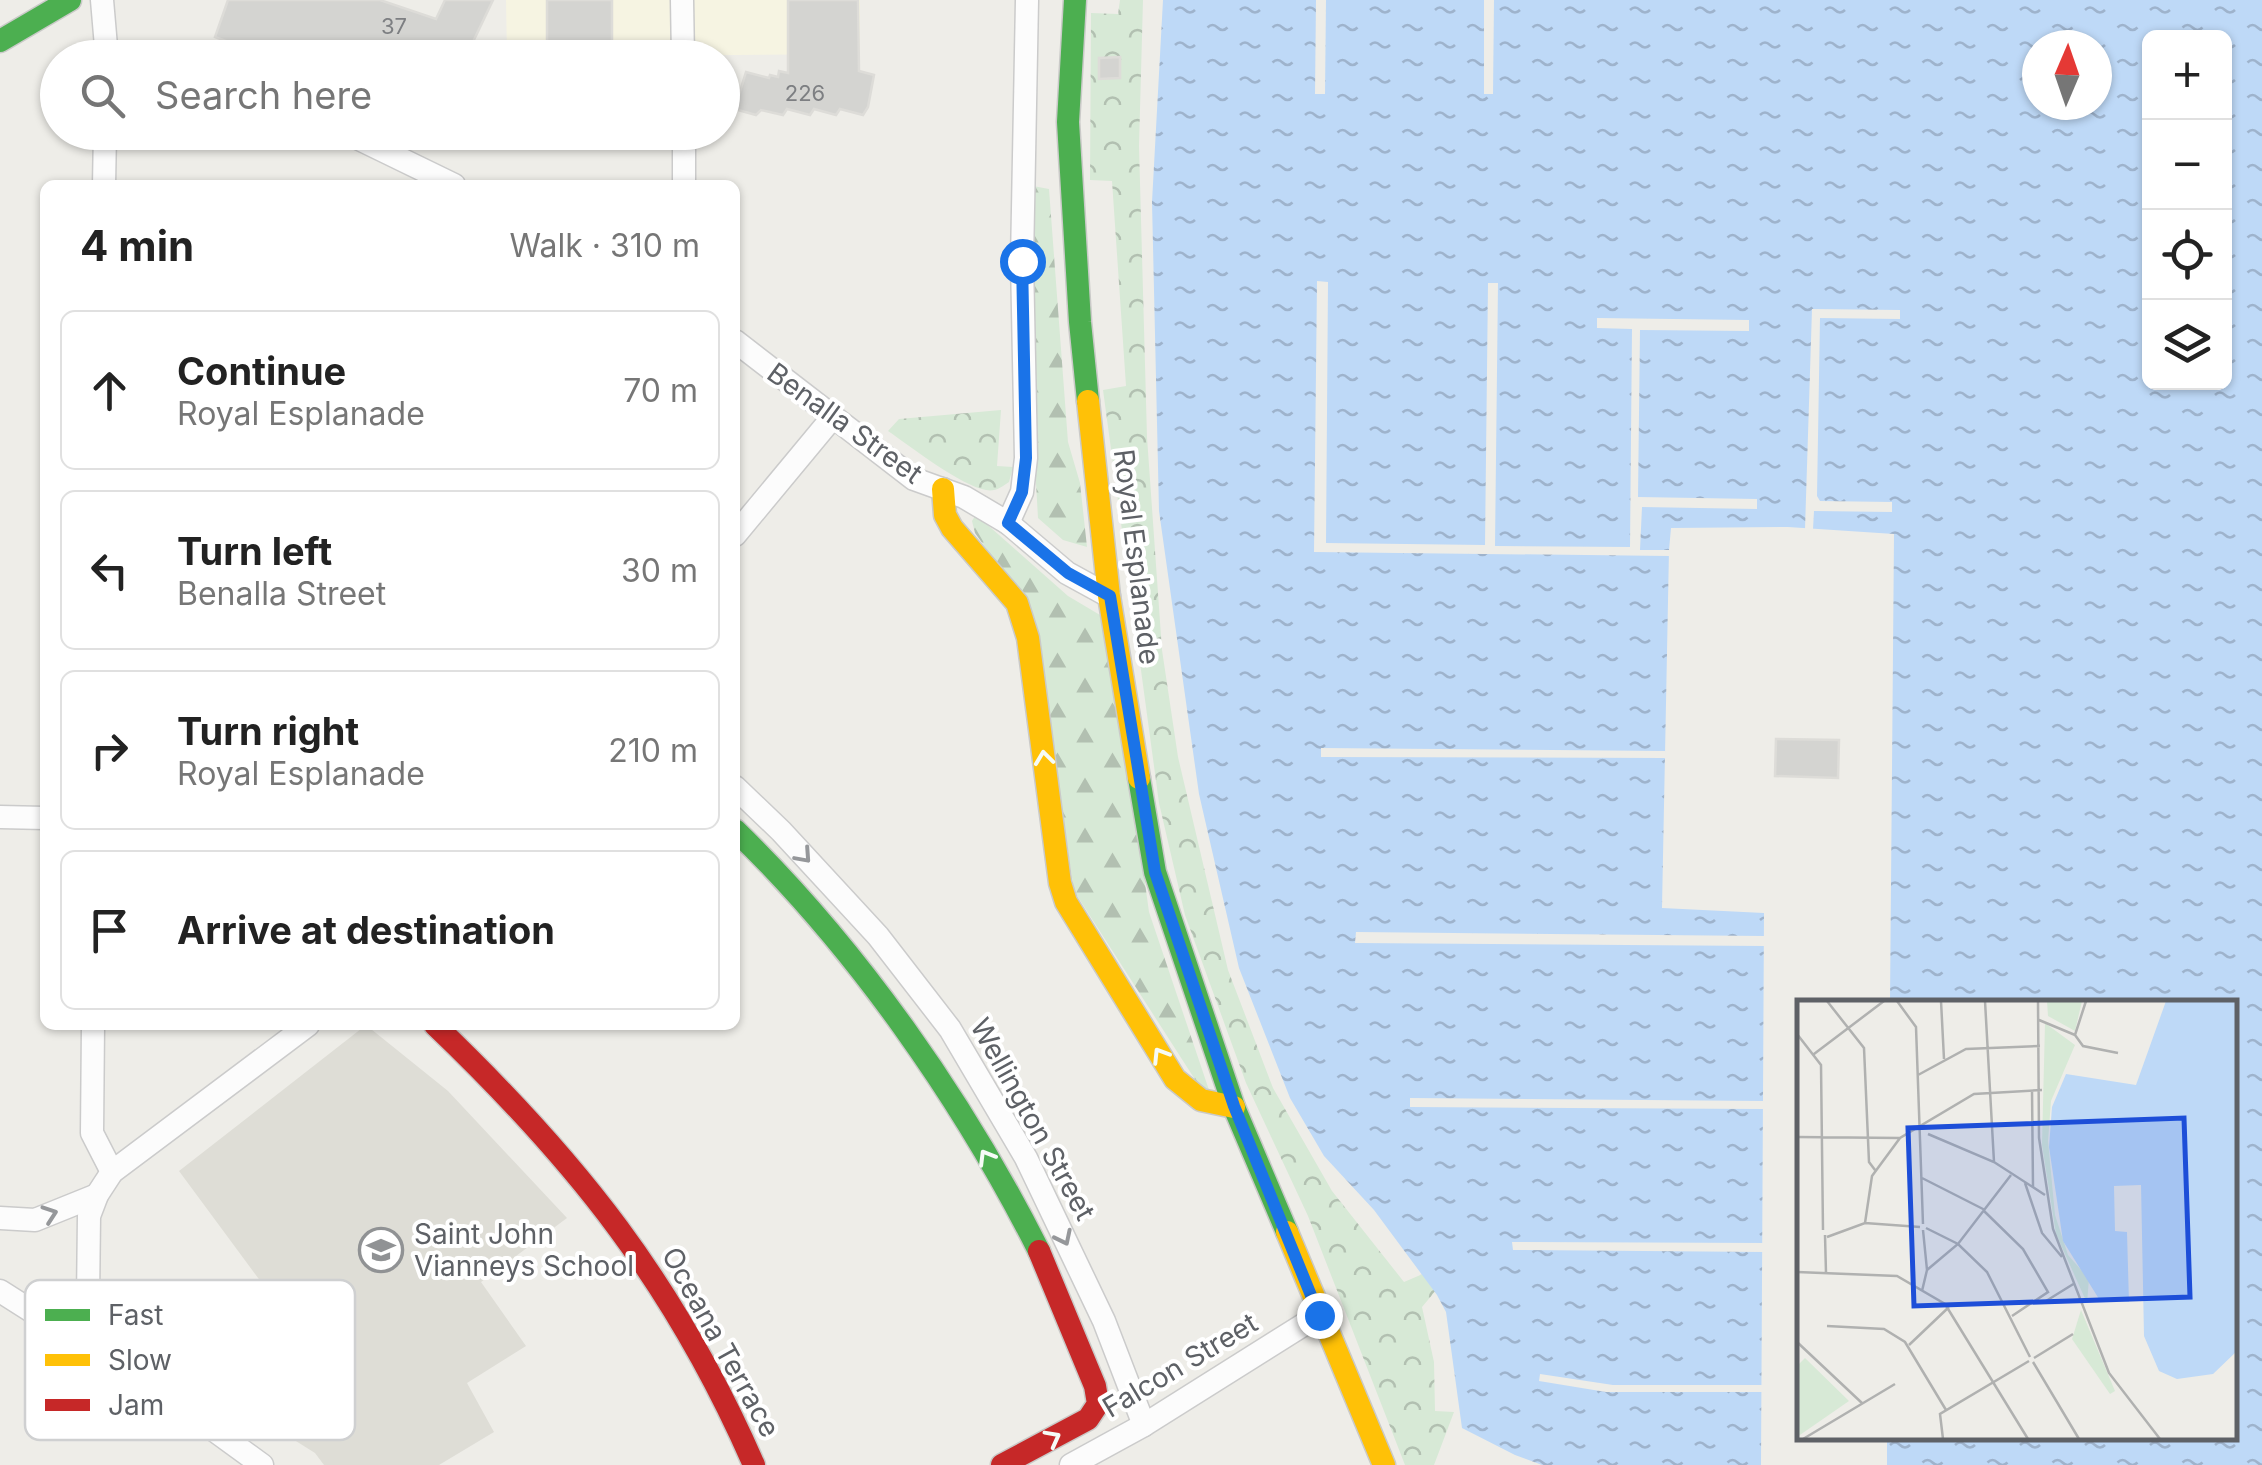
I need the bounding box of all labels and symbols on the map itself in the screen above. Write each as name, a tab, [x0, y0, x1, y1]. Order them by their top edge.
house number: 37	[381, 13, 407, 39]
north arrow	[2022, 30, 2112, 120]
house number: 226	[785, 80, 825, 106]
route start	[1000, 239, 1046, 285]
street label: Benalla Street	[761, 355, 929, 491]
street label: Royal Esplanade	[1107, 447, 1167, 667]
one-way arrow	[1034, 750, 1055, 766]
one-way arrow	[792, 844, 810, 863]
inset map	[1797, 1000, 2237, 1440]
street label: Wellington Street	[963, 1012, 1103, 1226]
one-way arrow	[1153, 1048, 1172, 1066]
one-way arrow	[979, 1150, 998, 1168]
one-way arrow	[40, 1206, 57, 1226]
place label: Saint John Vianneys School	[414, 1217, 634, 1283]
school or university icon: Saint John Vianneys School	[358, 1227, 404, 1273]
one-way arrow	[1052, 1227, 1072, 1245]
street label: Oceana Terrace	[655, 1241, 787, 1443]
legend	[25, 1280, 355, 1440]
route end	[1297, 1293, 1343, 1339]
text: Fast	[108, 1298, 164, 1332]
street label: Falcon Street	[1096, 1305, 1264, 1425]
text: Slow	[108, 1343, 172, 1377]
text: Jam	[108, 1388, 164, 1422]
one-way arrow	[1042, 1431, 1060, 1450]

